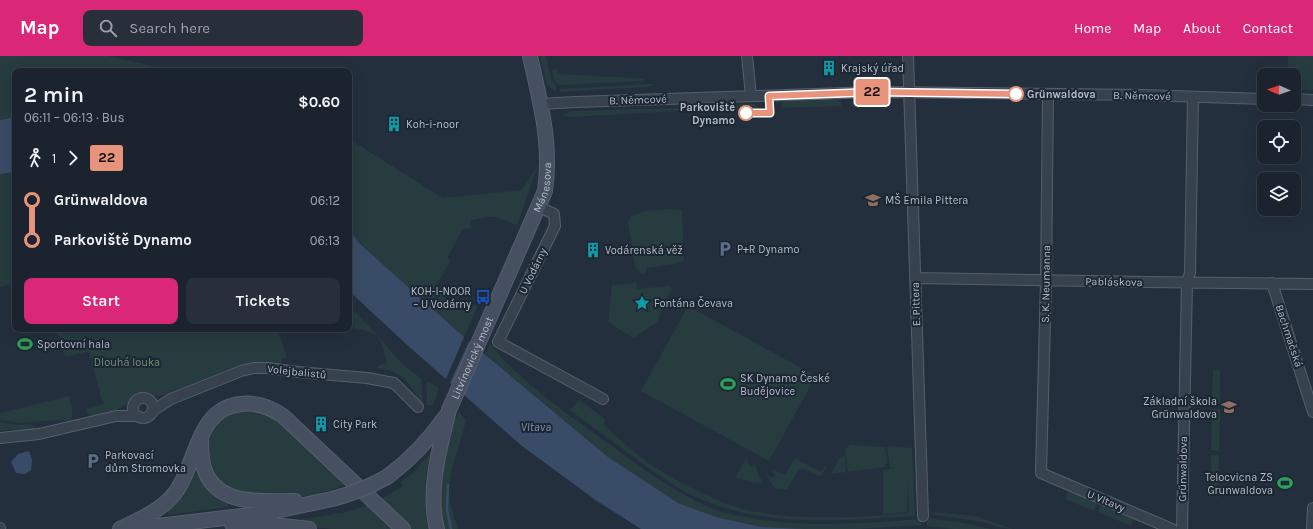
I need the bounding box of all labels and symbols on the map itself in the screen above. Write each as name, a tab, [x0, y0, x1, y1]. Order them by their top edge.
building icon: Krajský úřad	[820, 59, 838, 77]
place label: Krajský úřad	[841, 62, 904, 75]
north arrow	[1257, 68, 1301, 112]
line badge: 22	[854, 79, 890, 105]
marker: Grünwaldova	[1008, 86, 1024, 102]
place label: Grünwaldova	[1027, 88, 1096, 101]
street label: B. Němcové	[1113, 89, 1171, 103]
street label: B. Němcové	[609, 92, 667, 108]
place label: Parkoviště Dynamo	[680, 101, 735, 127]
marker: Parkoviště Dynamo	[738, 105, 754, 121]
building icon: Koh-i-noor	[385, 115, 403, 133]
place label: Koh-i-noor	[406, 118, 459, 131]
street label: Mánesova	[530, 162, 554, 214]
school or university icon: MŠ Emila Pittera	[864, 191, 882, 209]
place label: MŠ Emila Pittera	[885, 192, 968, 207]
parking icon: P+R Dynamo	[716, 240, 734, 258]
building icon: Vodárenská věž	[584, 241, 602, 259]
place label: P+R Dynamo	[737, 243, 800, 256]
place label: Vodárenská věž	[605, 244, 683, 257]
street label: S. K. Neumanna	[1039, 245, 1053, 323]
street label: U Vodárny	[516, 246, 550, 296]
street label: Pabláskova	[1085, 275, 1143, 289]
street label: E. Pittera	[909, 282, 923, 326]
place label: KOH-I-NOOR – U Vodárny	[411, 285, 471, 311]
bus stop icon: KOH-I-NOOR – U Vodárny	[474, 288, 492, 306]
place icon: Fontána Čevava	[633, 294, 651, 312]
place label: Fontána Čevava	[654, 295, 733, 310]
street label: Bachmačská	[1273, 303, 1305, 369]
street label: Litvínovický most	[448, 314, 496, 401]
sports icon: Sportovní hala	[16, 335, 34, 353]
place label: Sportovní hala	[37, 338, 110, 351]
park label: Dlouhá louka	[94, 356, 160, 369]
street label: Volejbalistů	[267, 362, 327, 382]
place label: SK Dynamo České Budějovice	[740, 370, 830, 398]
sports icon: SK Dynamo České Budějovice	[719, 375, 737, 393]
place label: Základní škola Grünwaldova	[1143, 395, 1217, 421]
school or university icon: Základní škola Grünwaldova	[1220, 398, 1238, 416]
building icon: City Park	[312, 415, 330, 433]
place label: City Park	[333, 418, 377, 431]
water label: Vltava	[521, 420, 551, 434]
street label: Grünwaldova	[1176, 436, 1190, 502]
place label: Parkovací dům Stromovka	[105, 449, 186, 475]
parking icon: Parkovací dům Stromovka	[84, 452, 102, 470]
place label: Telocvicna ZS Grunwaldova	[1205, 471, 1273, 497]
sports icon: Telocvicna ZS Grunwaldova	[1276, 474, 1294, 492]
street label: U Vltavy	[1085, 487, 1127, 515]

